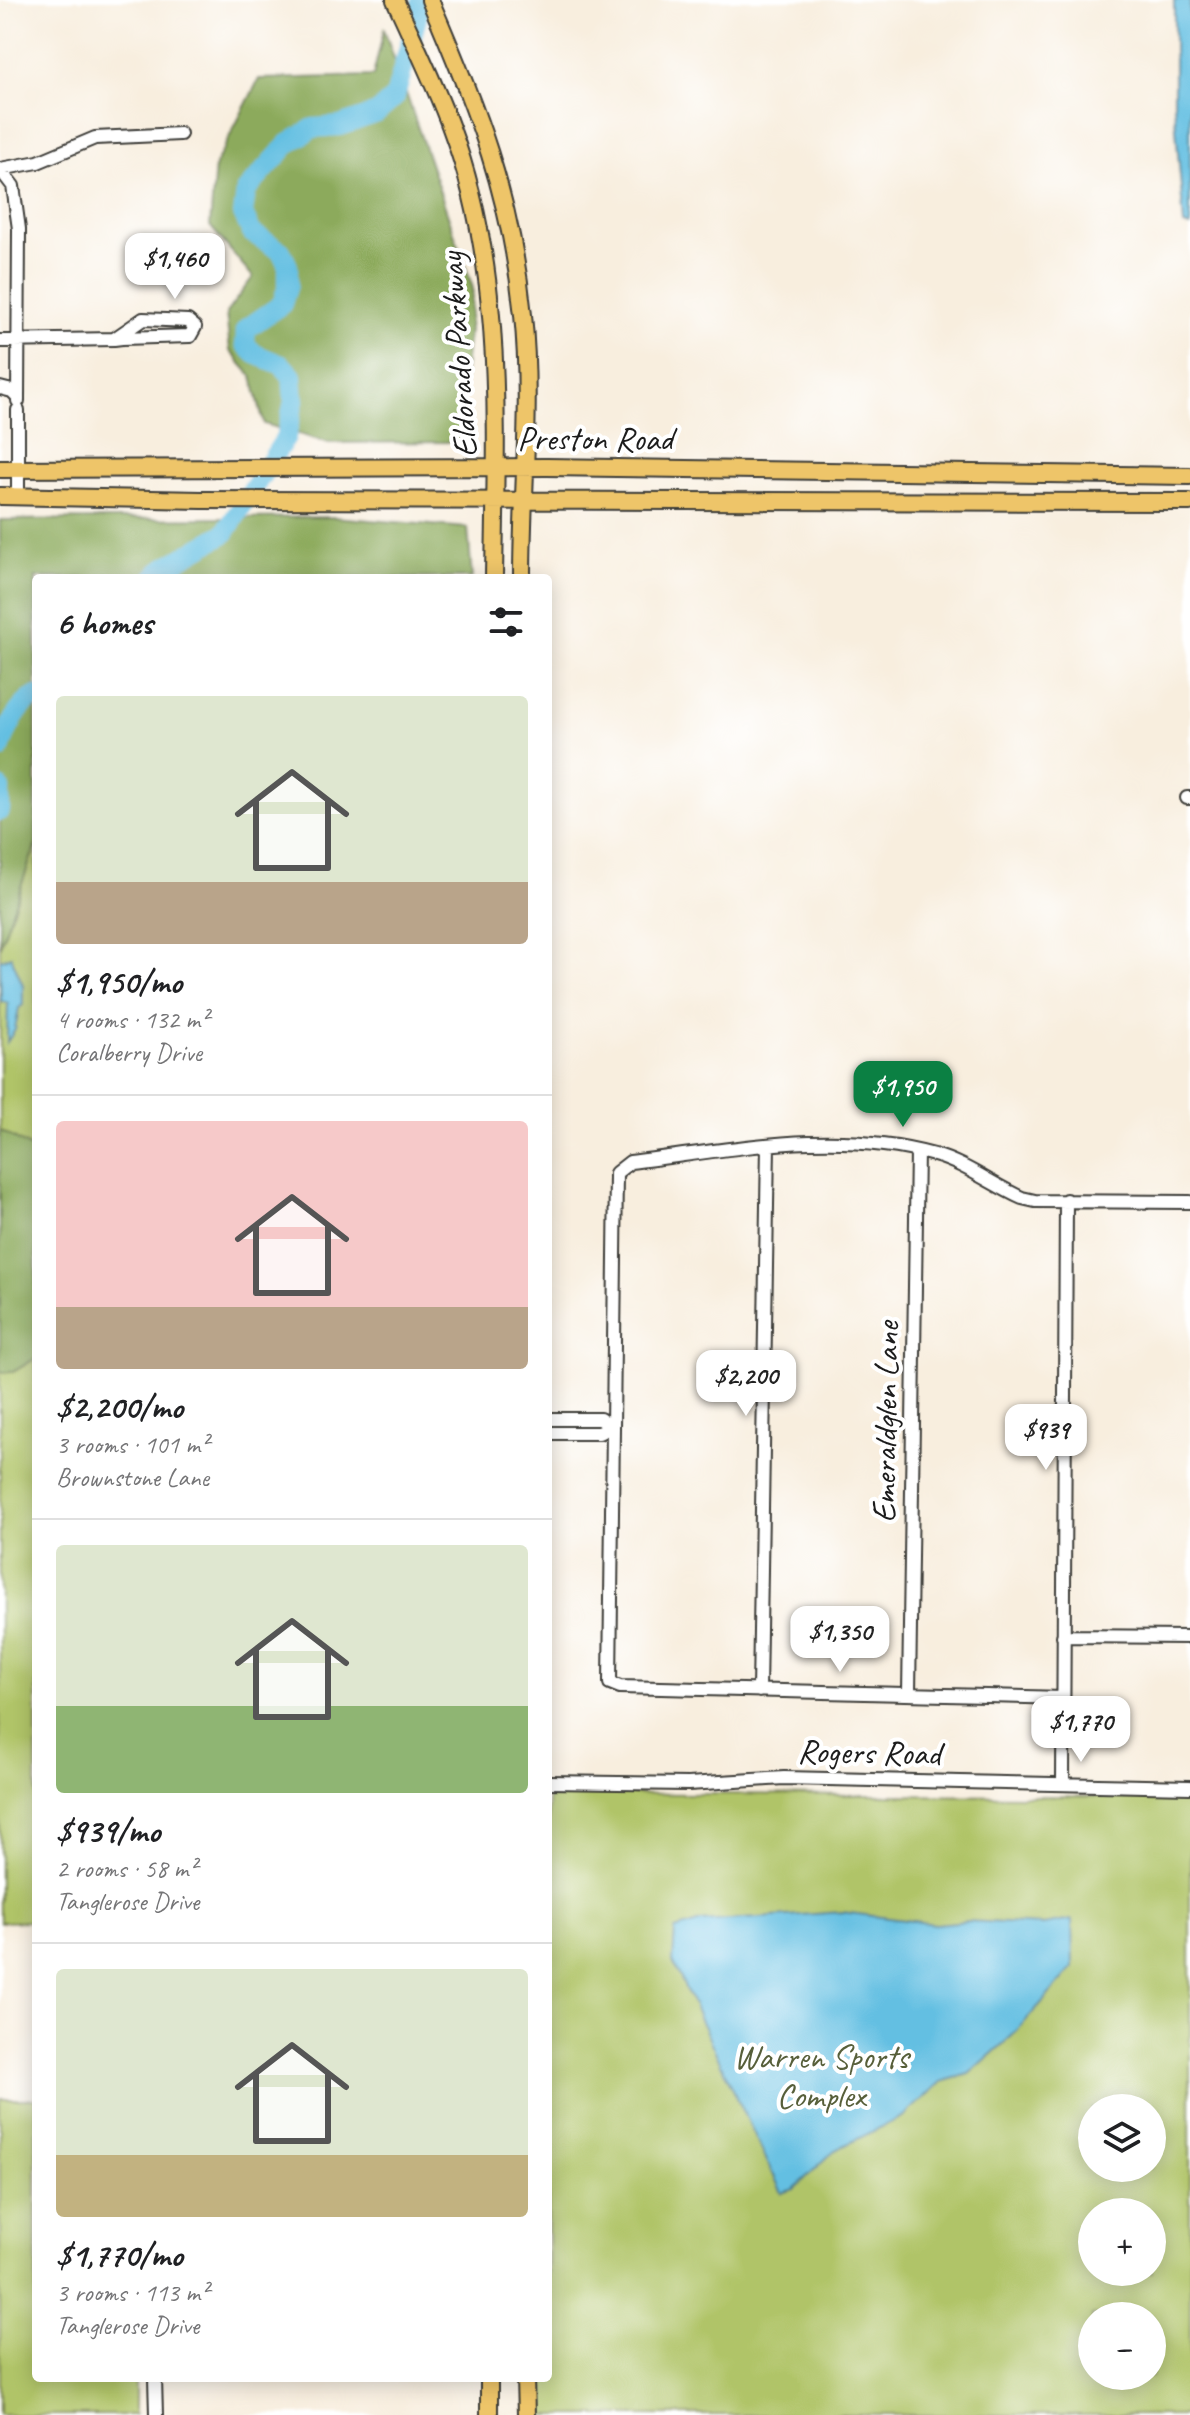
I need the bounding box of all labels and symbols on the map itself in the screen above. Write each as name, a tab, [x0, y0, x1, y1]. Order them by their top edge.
pin: $1,460	[110, 233, 240, 301]
street label: Eldorado Parkway	[429, 249, 487, 459]
street label: Preston Road	[517, 417, 678, 460]
pin: $1,950	[838, 1061, 968, 1129]
street label: Emeraldglen Lane	[862, 1319, 908, 1523]
pin: $2,200	[681, 1350, 811, 1418]
pin: $939	[999, 1404, 1093, 1472]
pin: $1,350	[775, 1606, 905, 1674]
pin: $1,770	[1016, 1696, 1146, 1764]
street label: Rogers Road	[797, 1729, 946, 1775]
park label: Warren Sports Complex	[734, 2035, 912, 2117]

